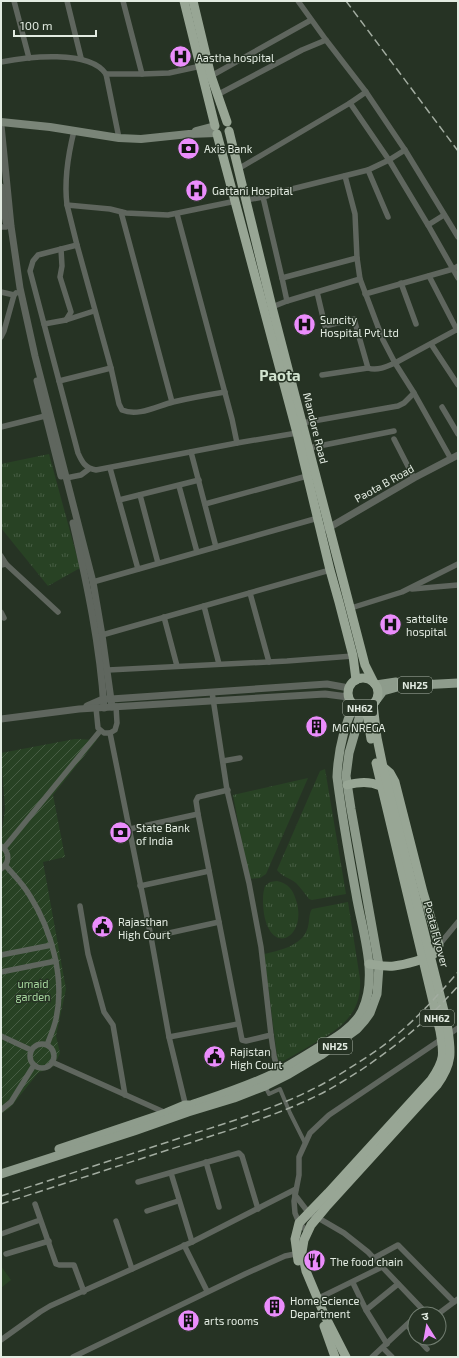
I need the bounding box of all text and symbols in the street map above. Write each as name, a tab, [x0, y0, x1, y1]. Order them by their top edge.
scale bar	[14, 12, 96, 38]
text: 100 m	[20, 18, 52, 32]
hospital icon: Aastha hospital	[167, 44, 193, 70]
place label: Aastha hospital	[196, 51, 275, 64]
bank icon: Axis Bank	[176, 135, 202, 161]
place label: Axis Bank	[204, 142, 253, 155]
hospital icon: Gattani Hospital	[183, 177, 209, 203]
place label: Gattani Hospital	[212, 184, 293, 197]
hospital icon: Suncity Hospital Pvt Ltd	[291, 312, 317, 338]
place label: Suncity Hospital Pvt Ltd	[320, 313, 399, 339]
district label: Paota	[259, 366, 301, 384]
street label: Mandore Road	[301, 391, 331, 465]
street label: Paota B Road	[352, 461, 416, 505]
hospital icon: sattelite hospital	[377, 611, 403, 637]
place label: sattelite hospital	[406, 612, 448, 638]
road number: NH25	[398, 677, 432, 693]
road number: NH62	[343, 700, 377, 716]
building icon: MG NREGA	[304, 714, 330, 740]
place label: MG NREGA	[332, 721, 386, 734]
bank icon: State Bank of India	[107, 820, 133, 846]
place label: State Bank of India	[136, 821, 190, 847]
street label: Poata Flyover	[422, 899, 452, 969]
public building icon: Rajasthan High Court	[90, 914, 116, 940]
place label: Rajasthan High Court	[118, 915, 170, 941]
park label: umaid garden	[15, 977, 51, 1003]
road number: NH62	[420, 1010, 454, 1026]
road number: NH25	[318, 1038, 352, 1054]
public building icon: Rajistan High Court	[202, 1044, 228, 1070]
place label: Rajistan High Court	[230, 1045, 282, 1071]
restaurant icon: The food chain	[301, 1248, 327, 1274]
place label: The food chain	[330, 1255, 403, 1268]
building icon: Home Science Department	[261, 1293, 287, 1319]
place label: Home Science Department	[290, 1294, 359, 1320]
north arrow	[407, 1306, 447, 1346]
building icon: arts rooms	[175, 1307, 201, 1333]
text: उ	[421, 1309, 430, 1323]
place label: arts rooms	[204, 1314, 259, 1327]

